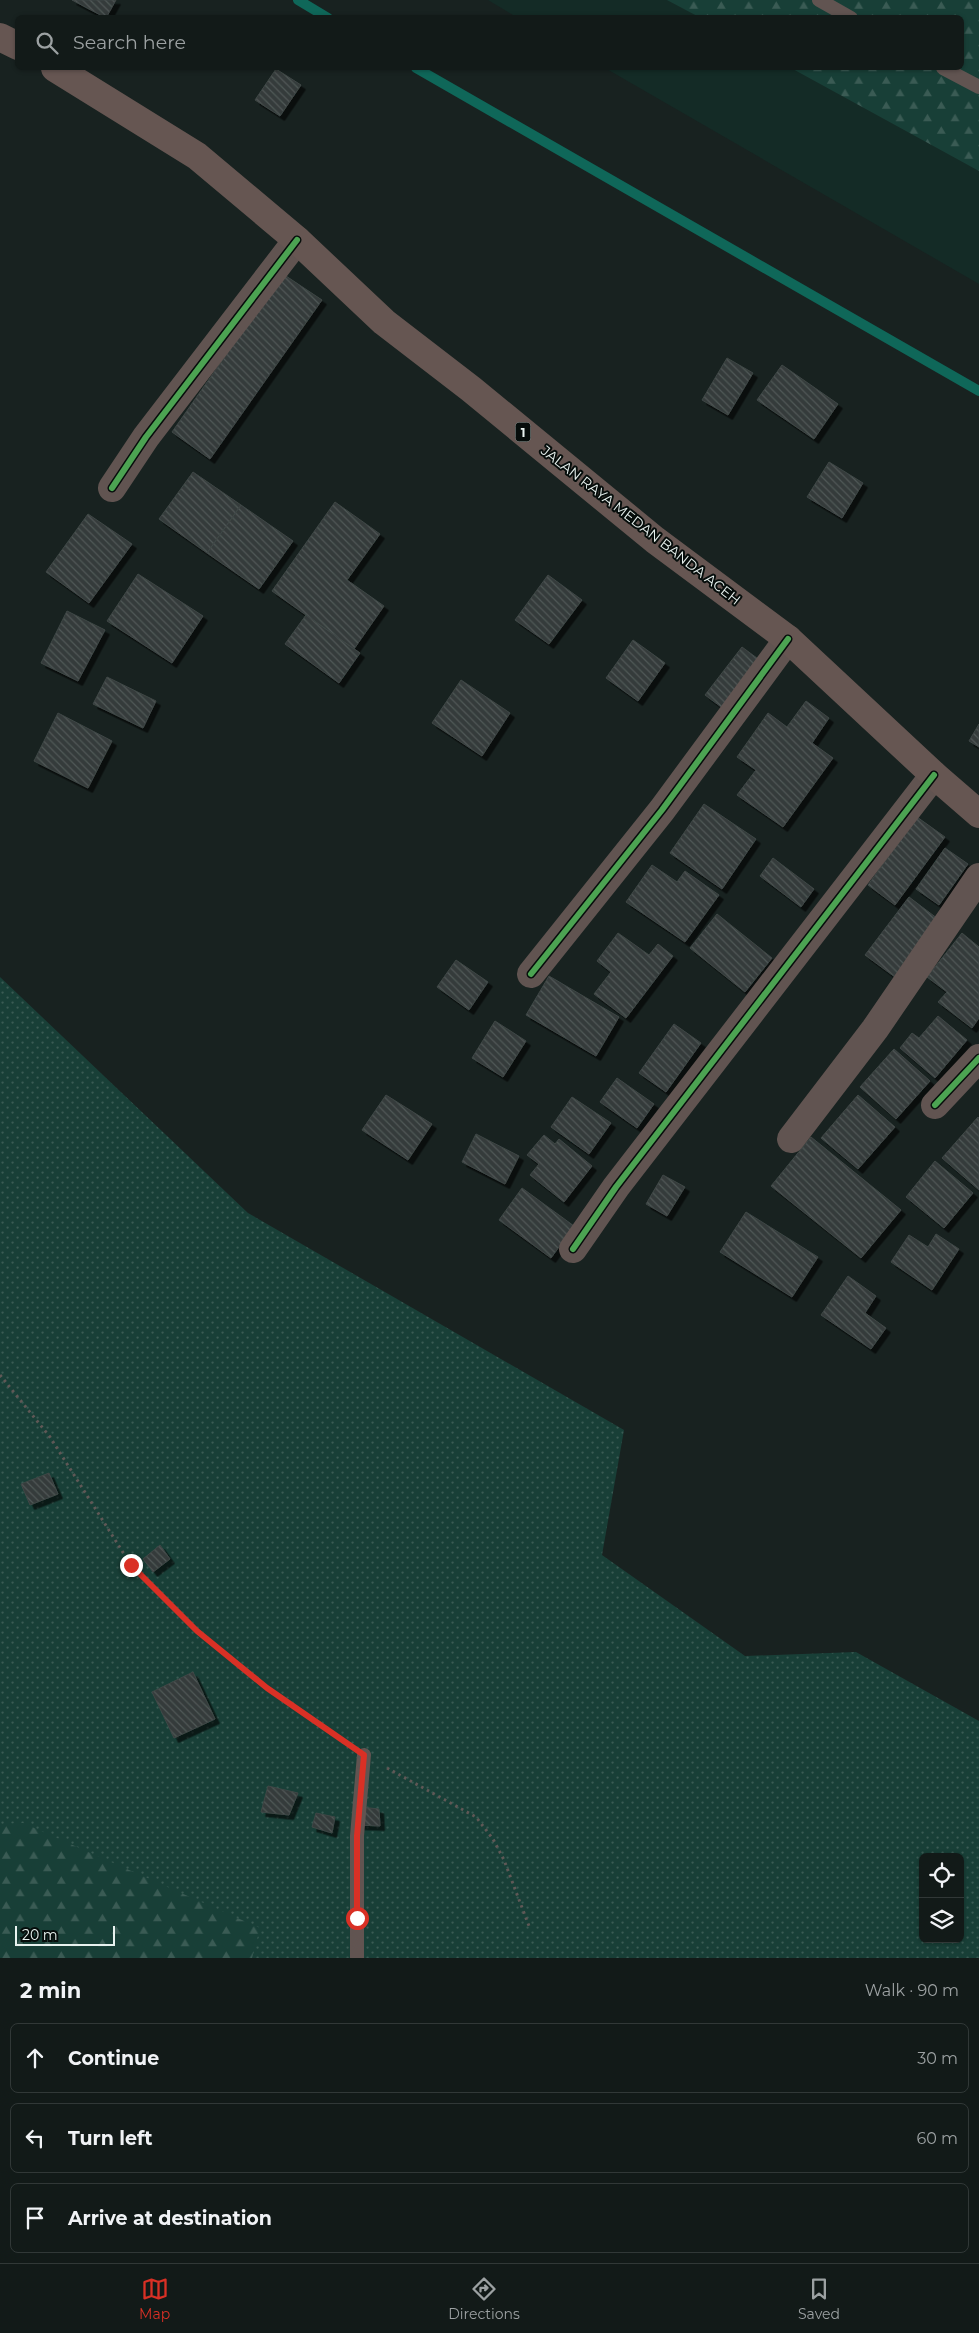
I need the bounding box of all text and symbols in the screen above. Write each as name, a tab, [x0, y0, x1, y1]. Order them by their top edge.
search box	[15, 15, 964, 70]
icon: search	[33, 29, 61, 57]
text: Search here	[73, 31, 186, 54]
road number: 1	[516, 422, 530, 442]
street label: JALAN RAYA MEDAN BANDA ACEH	[537, 441, 744, 609]
route end	[120, 1554, 143, 1577]
map controls	[919, 1853, 964, 1943]
button: locate	[919, 1853, 964, 1898]
button: layers	[919, 1898, 964, 1943]
route start	[346, 1907, 369, 1930]
scale bar	[15, 1923, 115, 1946]
text: 20 m	[22, 1926, 58, 1944]
text: 2 min	[20, 1978, 81, 2003]
text: Walk · 90 m	[865, 1981, 959, 2000]
icon: ahead	[21, 2044, 49, 2072]
text: Continue	[68, 2047, 159, 2070]
text: 30 m	[917, 2049, 958, 2068]
icon: left	[21, 2124, 49, 2152]
text: Turn left	[68, 2127, 153, 2150]
text: 60 m	[916, 2129, 958, 2148]
icon: arrive	[21, 2204, 49, 2232]
text: Arrive at destination	[68, 2207, 272, 2230]
tab: Map	[139, 2275, 170, 2323]
tab: Directions	[448, 2275, 520, 2323]
tab: Saved	[798, 2275, 840, 2323]

